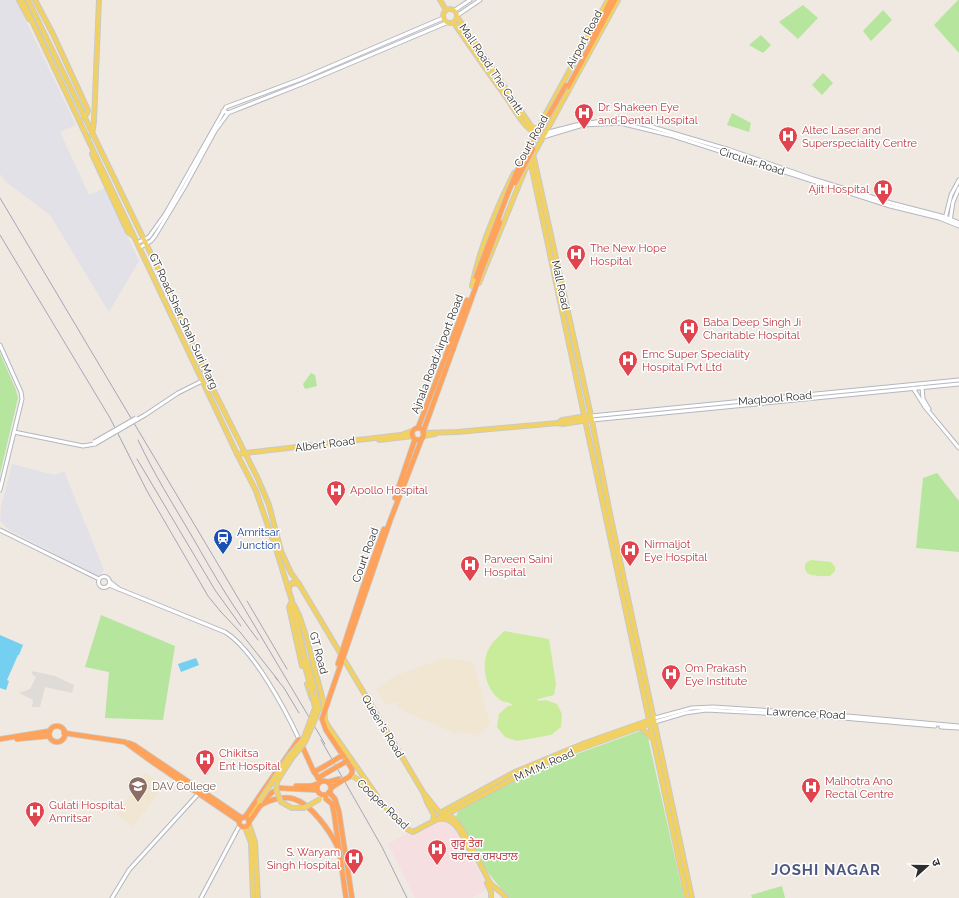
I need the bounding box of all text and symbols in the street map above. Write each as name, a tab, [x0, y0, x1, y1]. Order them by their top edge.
street label: Airport Road	[564, 8, 605, 70]
street label: Mall Road; The Cantt.	[456, 21, 527, 117]
place label: Dr. Shakeen Eye and Dental Hospital	[598, 101, 698, 127]
hospital icon: Dr. Shakeen Eye and Dental Hospital	[573, 102, 595, 130]
street label: Court Road	[512, 113, 551, 169]
place label: Altec Laser and Superspeciality Centre	[802, 124, 918, 150]
hospital icon: Altec Laser and Superspeciality Centre	[777, 125, 799, 153]
street label: Circular Road	[718, 145, 786, 178]
hospital icon: Ajit Hospital	[872, 178, 894, 206]
place label: Ajit Hospital	[808, 183, 869, 196]
place label: The New Hope Hospital	[590, 242, 667, 268]
hospital icon: The New Hope Hospital	[565, 243, 587, 271]
street label: GT Road;Sher Shah Suri Marg	[146, 251, 221, 391]
street label: Mall Road	[549, 259, 572, 311]
street label: Ajnala Road;Airport Road	[409, 293, 466, 416]
place label: Baba Deep Singh Ji Charitable Hospital	[703, 316, 801, 342]
hospital icon: Baba Deep Singh Ji Charitable Hospital	[678, 317, 700, 345]
place label: Emc Super Speciality Hospital Pvt Ltd	[642, 348, 750, 374]
hospital icon: Emc Super Speciality Hospital Pvt Ltd	[617, 349, 639, 377]
street label: Maqbool Road	[738, 389, 813, 408]
street label: Albert Road	[294, 434, 356, 455]
hospital icon: Apollo Hospital	[325, 479, 347, 507]
place label: Apollo Hospital	[350, 484, 428, 497]
place label: Amritsar Junction	[237, 526, 280, 552]
street label: Court Road	[350, 526, 381, 584]
station icon: Amritsar Junction	[212, 527, 234, 555]
place label: Nirmaljot Eye Hospital	[644, 538, 707, 564]
hospital icon: Nirmaljot Eye Hospital	[619, 539, 641, 567]
place label: Parveen Saini Hospital	[484, 553, 552, 579]
hospital icon: Parveen Saini Hospital	[459, 554, 481, 582]
street label: GT Road	[307, 631, 330, 676]
place label: Om Prakash Eye Institute	[685, 662, 748, 688]
hospital icon: Om Prakash Eye Institute	[660, 663, 682, 691]
street label: Queen's Road	[359, 693, 406, 760]
street label: Lawrence Road	[766, 705, 846, 722]
street label: M.M.M. Road	[512, 746, 576, 784]
place label: Chikitsa Ent Hospital	[219, 747, 280, 773]
hospital icon: Chikitsa Ent Hospital	[194, 748, 216, 776]
school or university icon: DAV College	[127, 775, 149, 803]
place label: Malhotra Ano Rectal Centre	[825, 775, 894, 801]
hospital icon: Malhotra Ano Rectal Centre	[800, 776, 822, 804]
street label: Cooper Road	[354, 777, 411, 832]
place label: DAV College	[152, 780, 217, 793]
place label: Gulati Hospital, Amritsar	[49, 799, 125, 825]
hospital icon: Gulati Hospital, Amritsar	[24, 800, 46, 828]
place label: ਗੁਰੂ ਤੇਗ ਬਹਾਦਰ ਹਸਪਤਾਲ	[450, 837, 519, 863]
hospital icon: ਗੁਰੂ ਤੇਗ ਬਹਾਦਰ ਹਸਪਤਾਲ	[426, 838, 448, 866]
place label: S. Waryam Singh Hospital	[267, 846, 340, 872]
north arrow	[907, 846, 947, 886]
hospital icon: S. Waryam Singh Hospital	[343, 847, 365, 875]
text: उ	[929, 857, 943, 868]
district label: JOSHI NAGAR	[771, 861, 881, 879]

